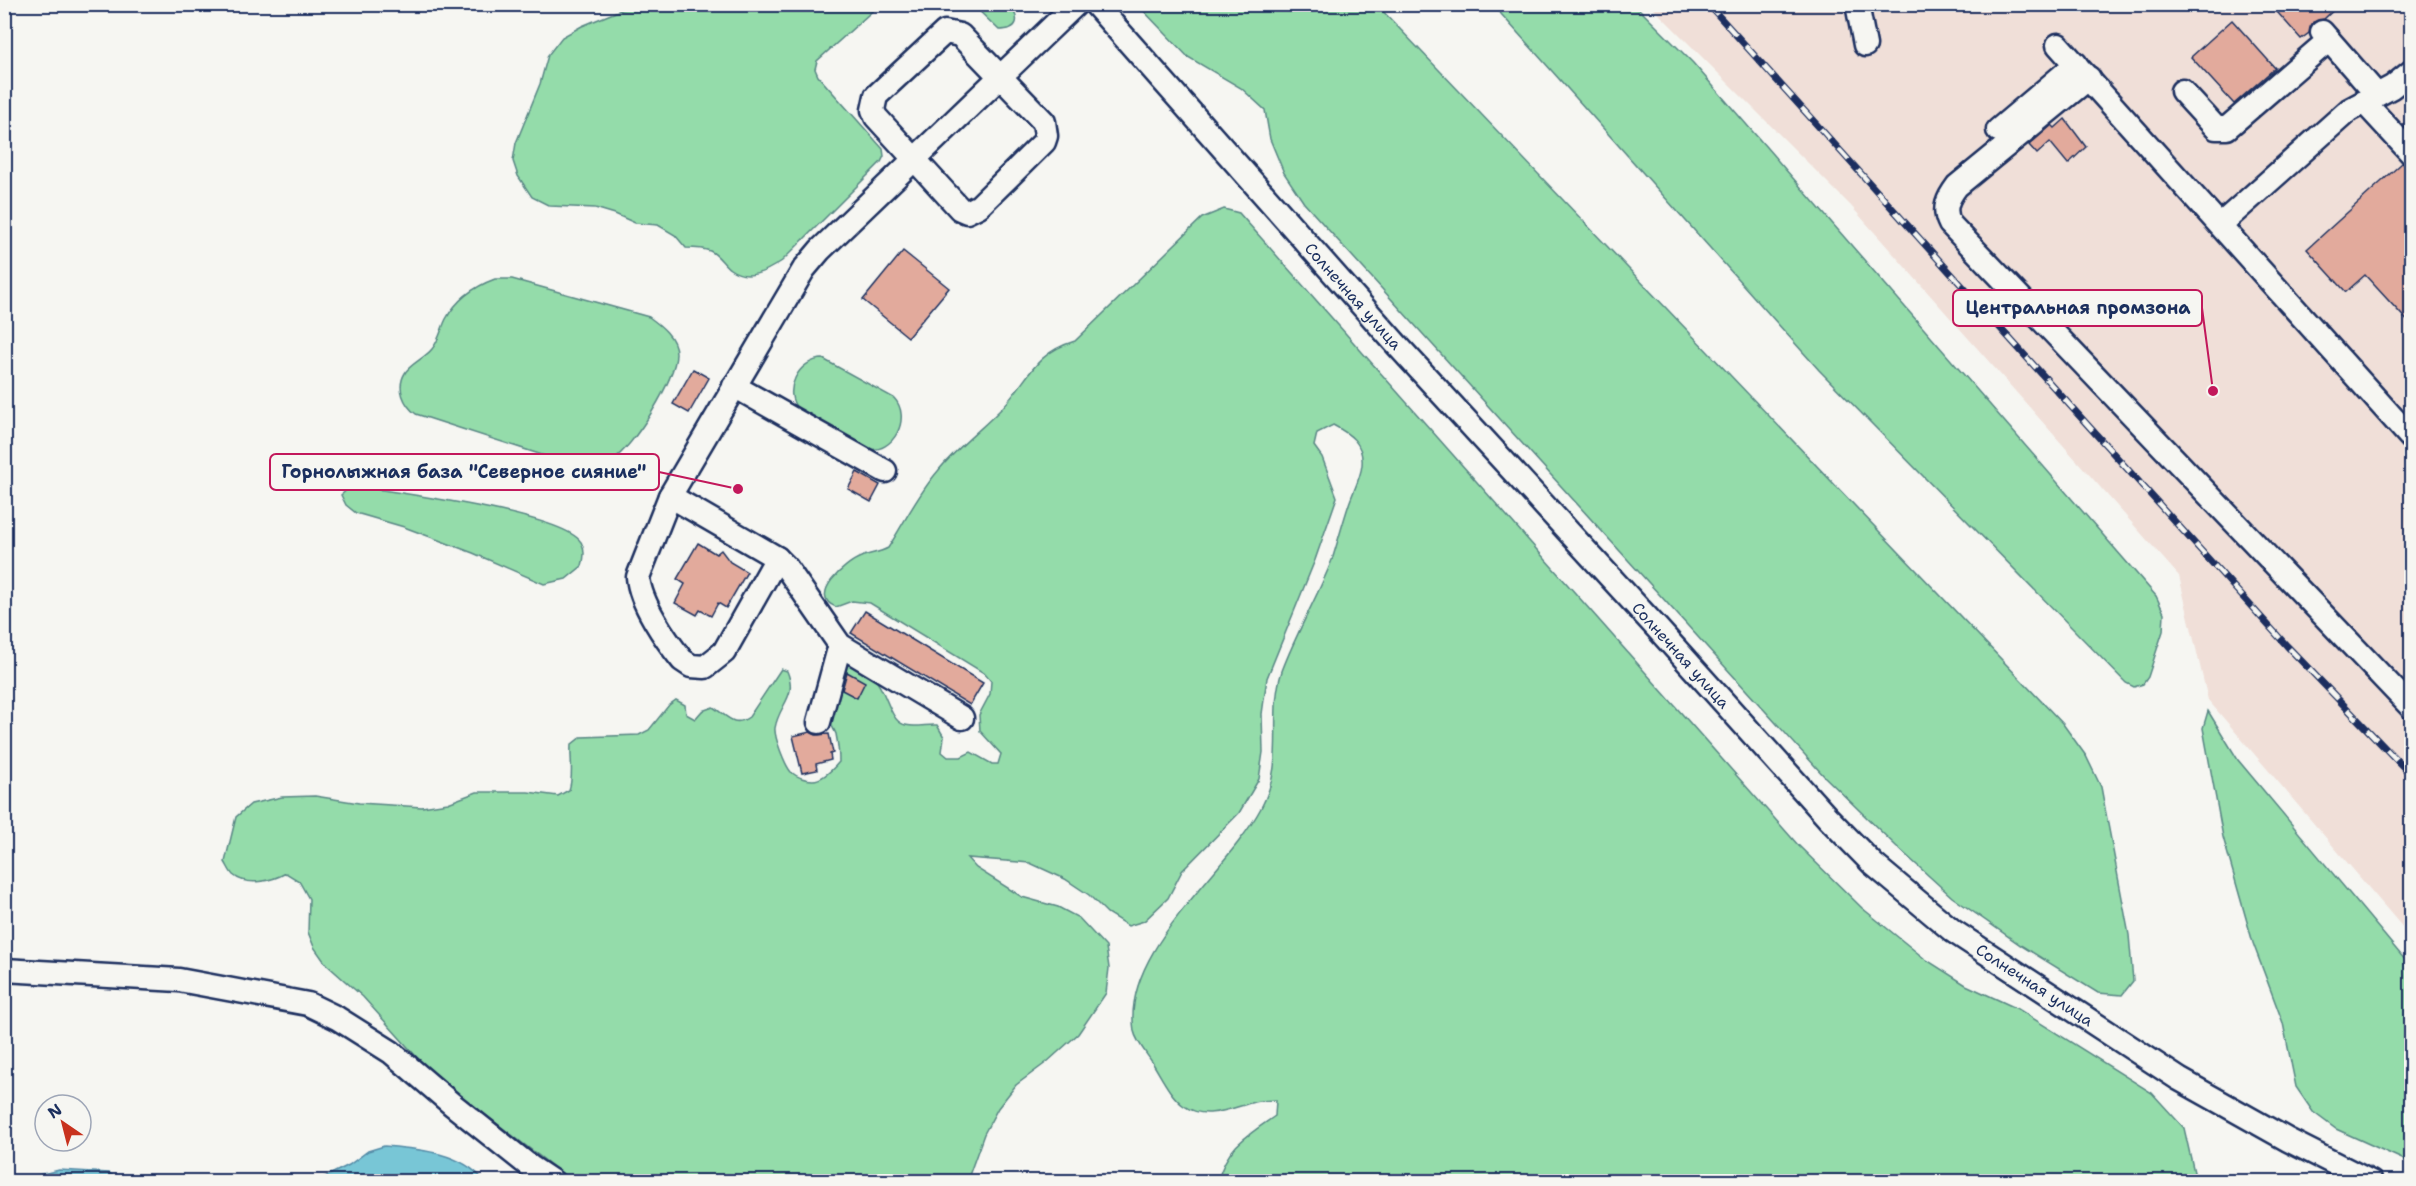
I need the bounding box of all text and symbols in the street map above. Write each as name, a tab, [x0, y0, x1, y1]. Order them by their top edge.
street label: Солнечная улица	[1300, 238, 1406, 354]
callout: Центральная промзона	[1953, 290, 2202, 326]
text: Центральная промзона	[1965, 296, 2191, 320]
callout: Горнолыжная база "Северное сияние"	[270, 454, 659, 490]
text: Горнолыжная база "Северное сияние"	[281, 460, 647, 484]
street label: Солнечная улица	[1627, 598, 1734, 713]
street label: Солнечная улица	[1972, 939, 2098, 1031]
north arrow	[33, 1093, 93, 1153]
text: N	[43, 1099, 66, 1123]

